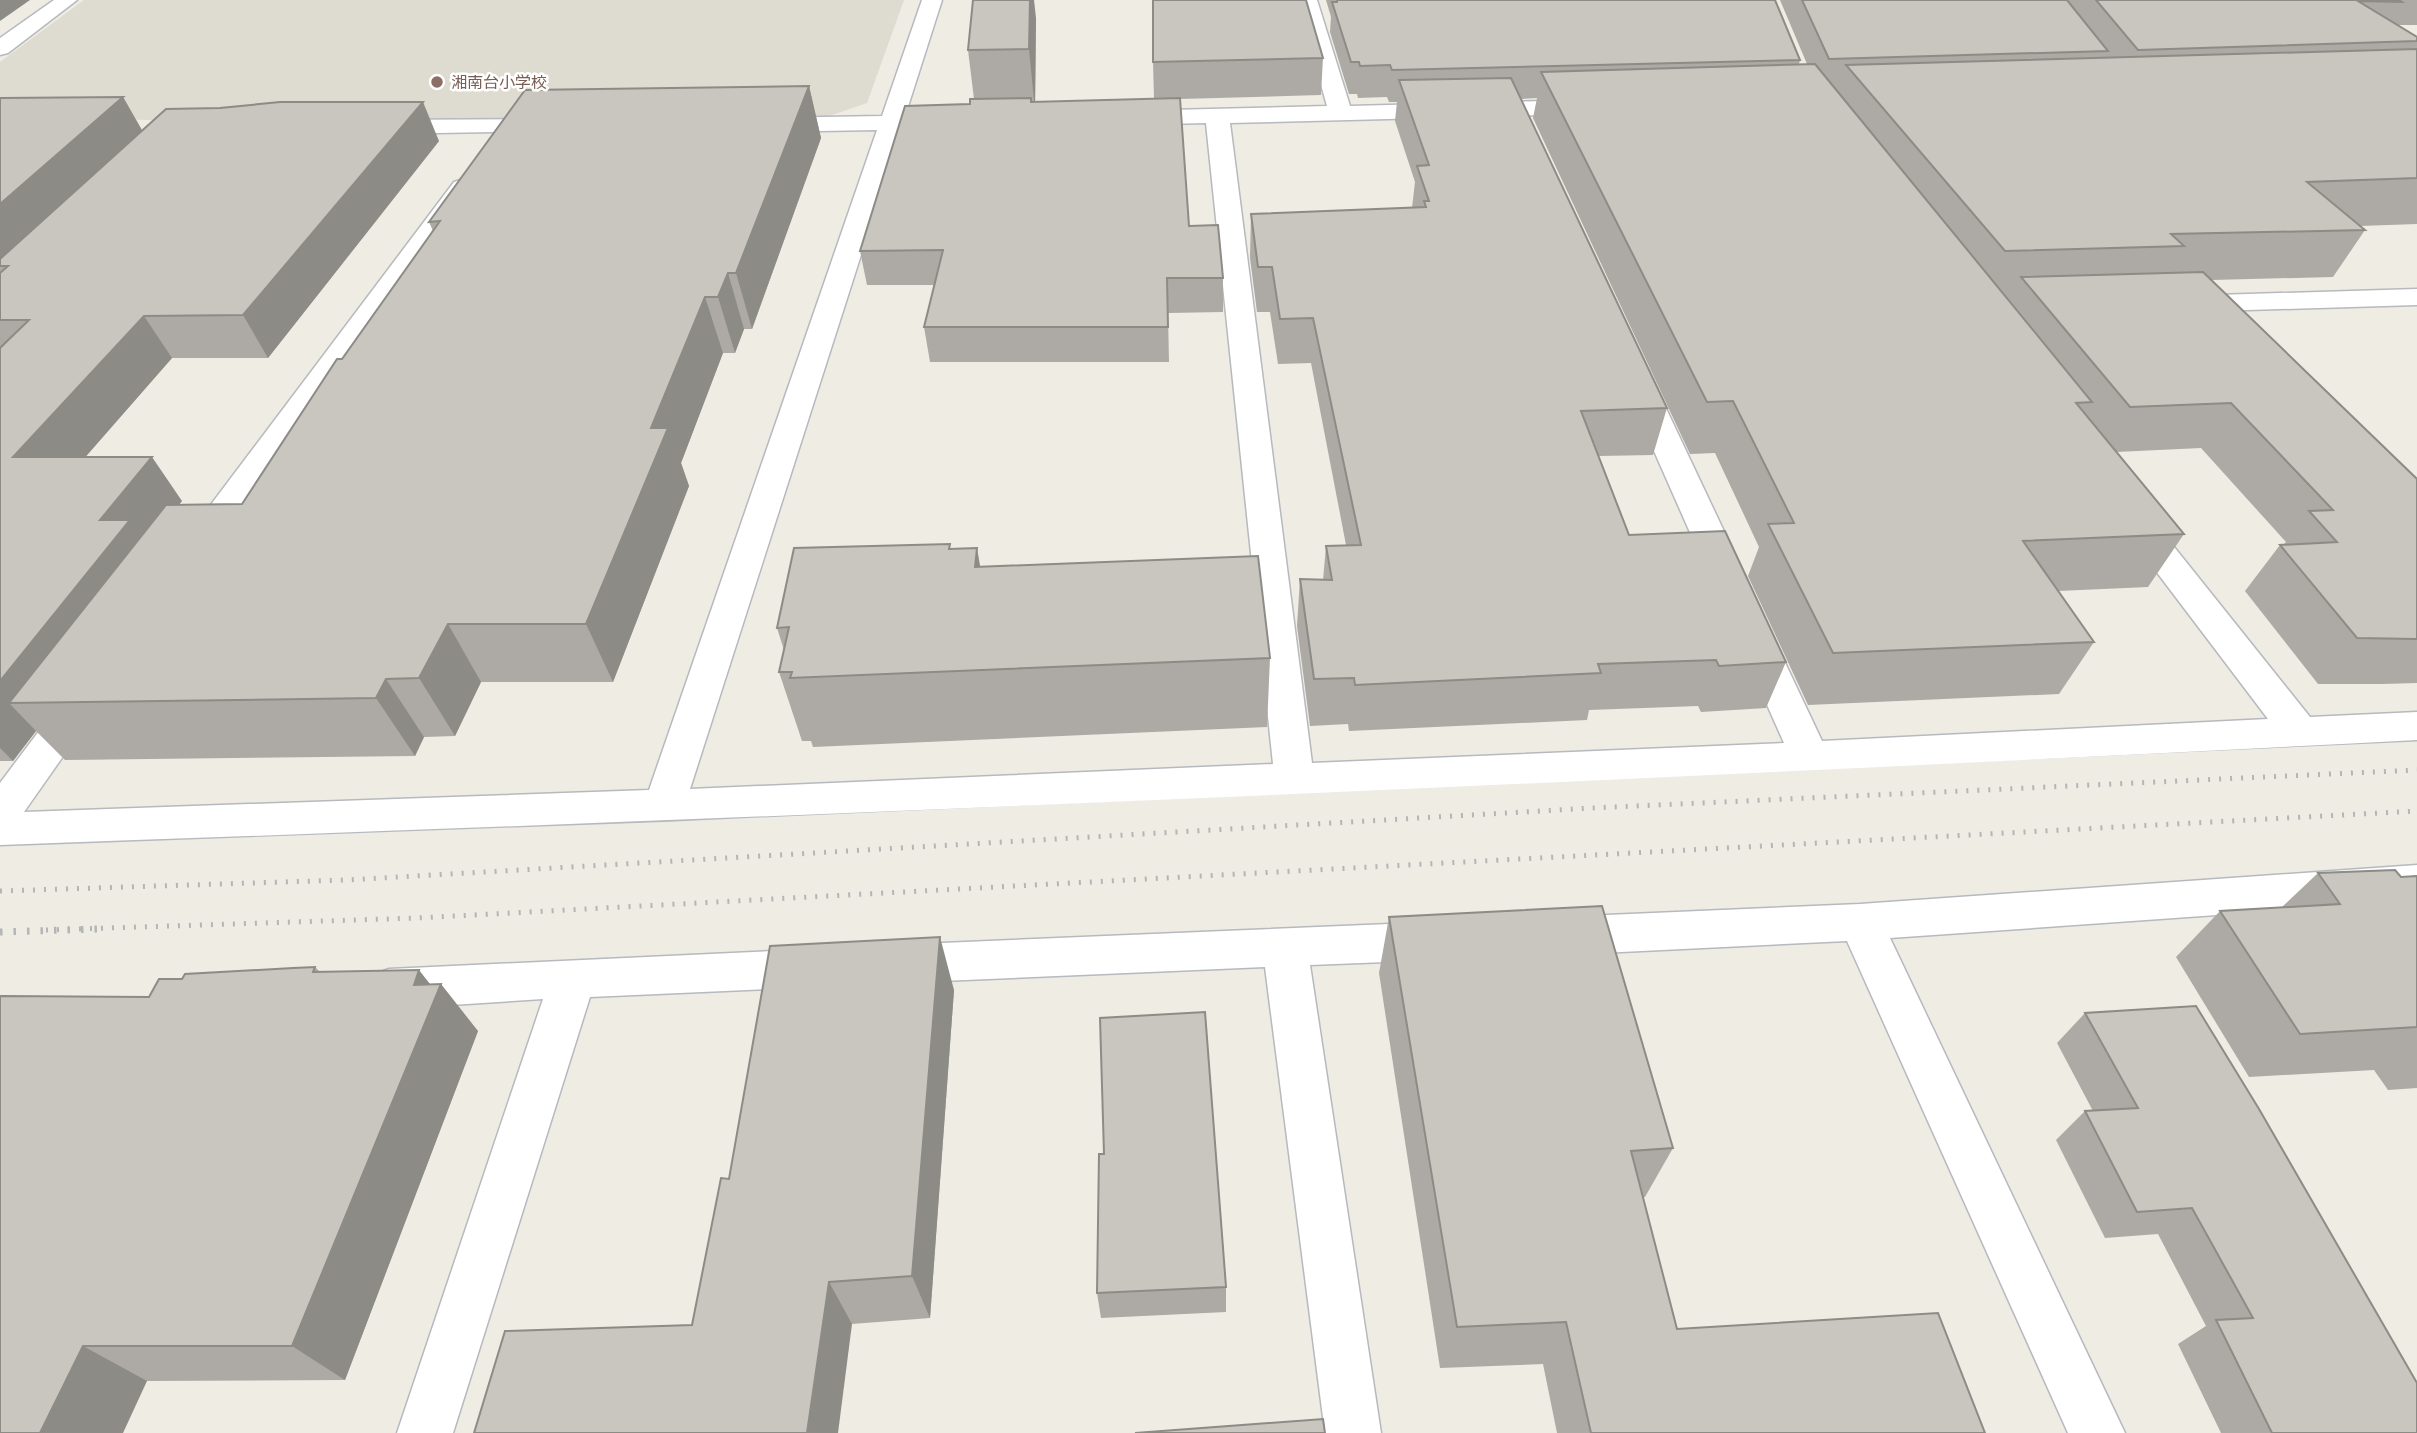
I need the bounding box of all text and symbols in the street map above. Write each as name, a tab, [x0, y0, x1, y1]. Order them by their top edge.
place label: 湘南台小学校	[451, 72, 547, 93]
marker: 湘南台小学校	[429, 74, 445, 90]

